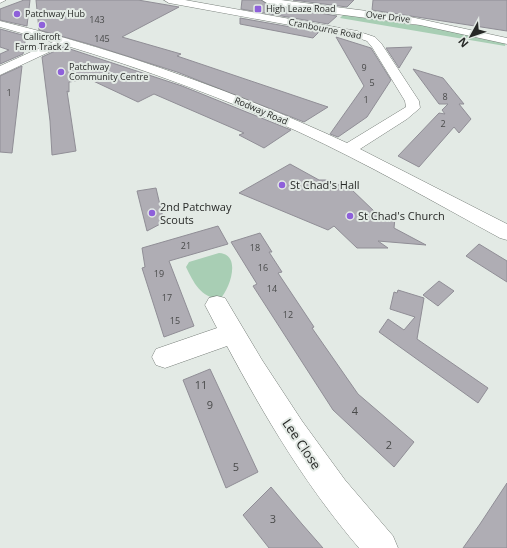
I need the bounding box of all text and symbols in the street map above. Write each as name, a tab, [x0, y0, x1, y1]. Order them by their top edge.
place label: High Leaze Road	[266, 2, 336, 15]
marker: High Leaze Road	[253, 4, 263, 14]
place label: Patchway Hub	[25, 7, 85, 20]
street label: Over Drive	[365, 7, 411, 26]
marker: Patchway Hub	[12, 9, 22, 19]
house number: 143	[89, 13, 105, 26]
street label: Cranbourne Road	[287, 15, 363, 42]
north arrow	[451, 16, 491, 56]
marker: Callicroft Farm Track 2	[37, 20, 47, 30]
place label: Callicroft Farm Track 2	[15, 30, 69, 53]
house number: 145	[94, 32, 110, 45]
text: N	[454, 34, 472, 51]
place label: Patchway Community Centre	[69, 60, 148, 83]
house number: 9	[361, 61, 367, 74]
marker: Patchway Community Centre	[56, 67, 66, 77]
house number: 5	[369, 76, 375, 89]
house number: 1	[6, 86, 12, 99]
house number: 8	[442, 90, 448, 103]
street label: Rodway Road	[233, 93, 290, 128]
house number: 1	[363, 93, 369, 106]
house number: 2	[440, 117, 446, 130]
place label: St Chad's Hall	[290, 177, 360, 192]
marker: St Chad's Hall	[277, 180, 287, 190]
place label: 2nd Patchway Scouts	[160, 199, 232, 227]
marker: 2nd Patchway Scouts	[147, 208, 157, 218]
place label: St Chad's Church	[358, 208, 445, 223]
marker: St Chad's Church	[345, 211, 355, 221]
house number: 21	[181, 239, 191, 252]
house number: 18	[250, 241, 260, 254]
house number: 16	[258, 261, 268, 274]
house number: 19	[154, 267, 164, 280]
house number: 14	[267, 282, 277, 295]
house number: 17	[162, 291, 172, 304]
house number: 12	[283, 308, 293, 321]
house number: 15	[170, 314, 180, 327]
house number: 11	[195, 377, 207, 392]
house number: 9	[207, 397, 213, 412]
house number: 4	[352, 403, 359, 418]
street label: Lee Close	[278, 415, 326, 473]
house number: 2	[386, 437, 392, 452]
house number: 5	[233, 459, 239, 474]
house number: 3	[270, 511, 276, 526]

